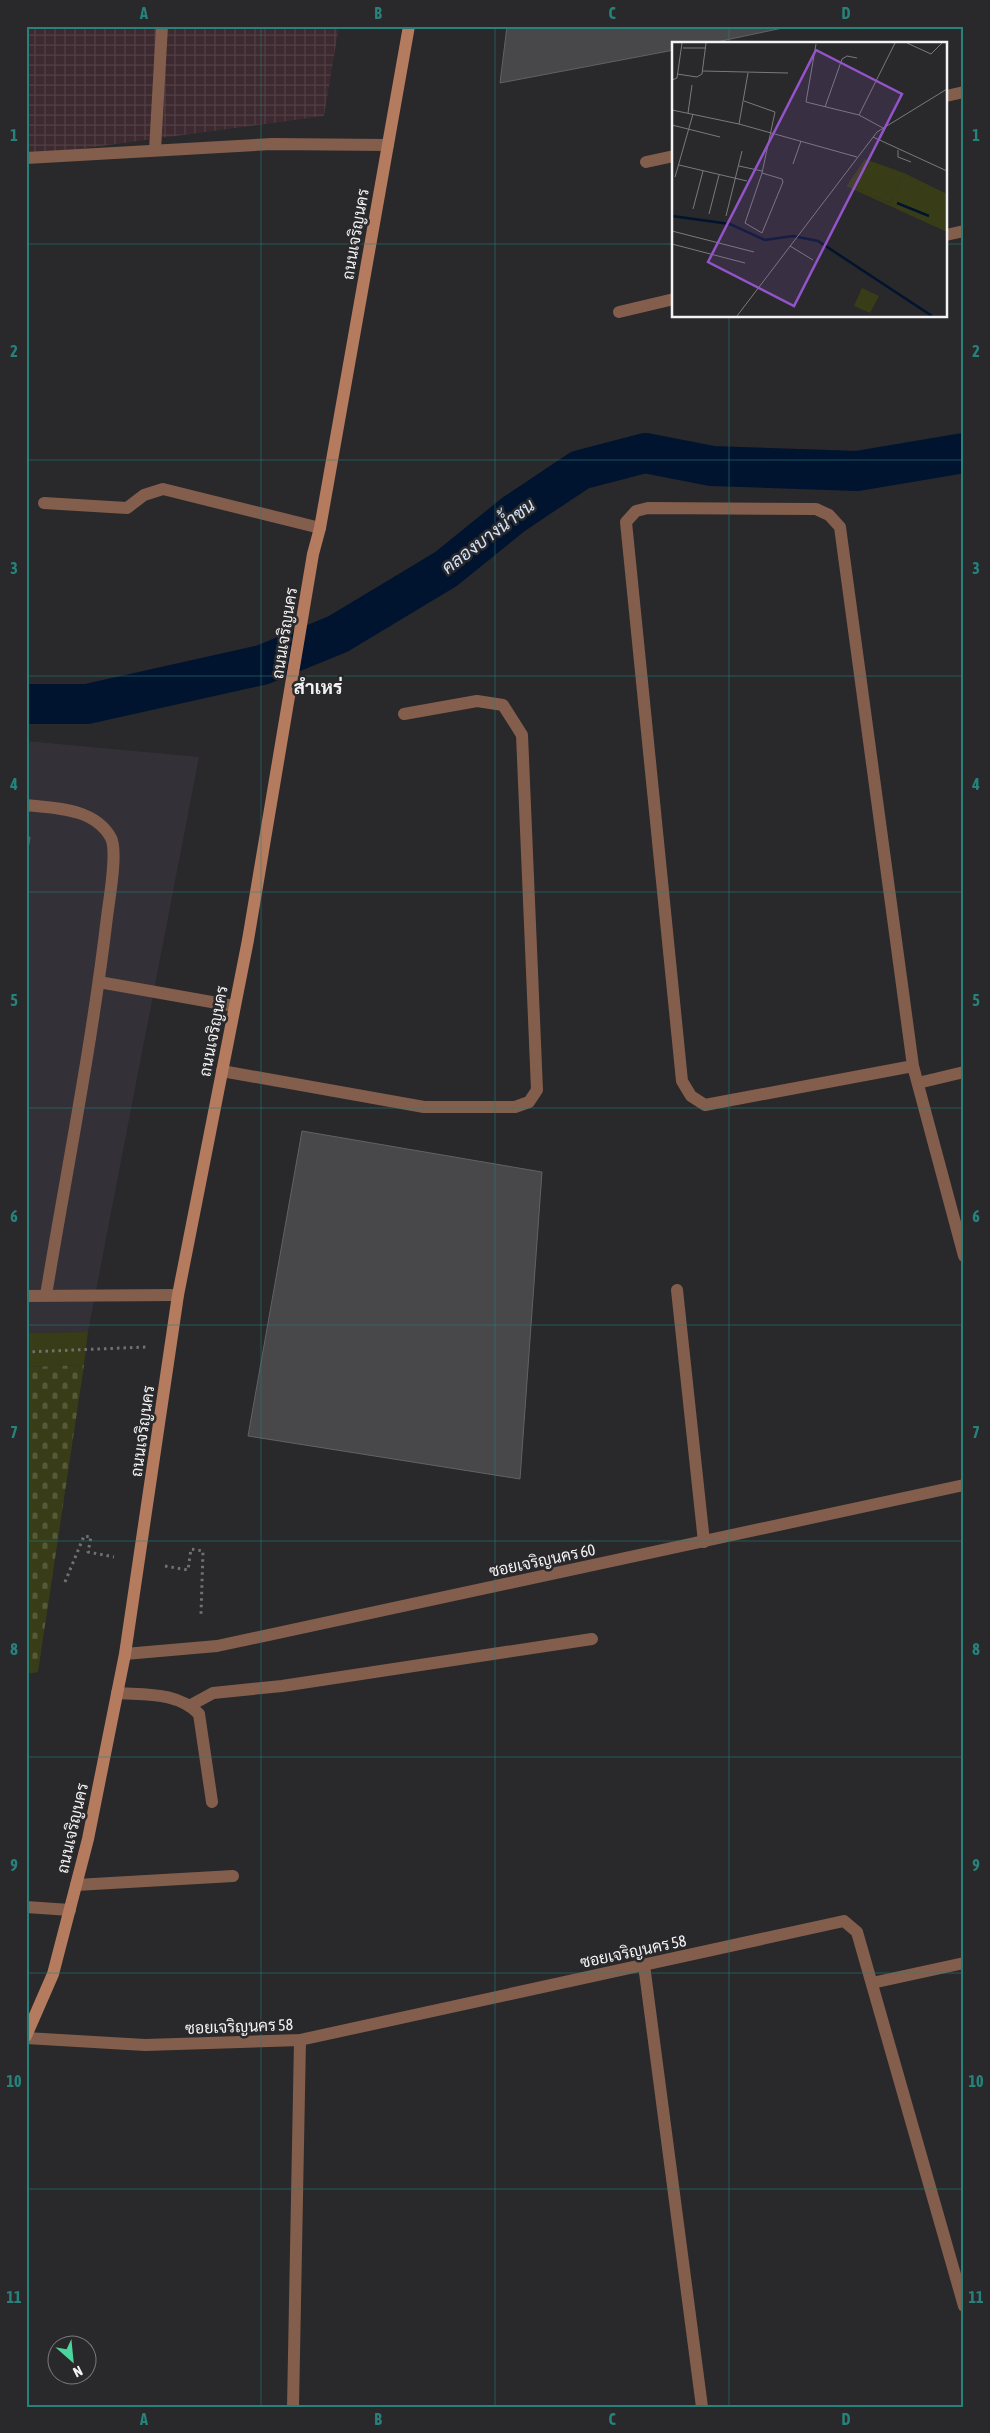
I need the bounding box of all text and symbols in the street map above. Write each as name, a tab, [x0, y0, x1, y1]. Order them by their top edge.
text: A	[139, 4, 148, 22]
text: B	[374, 4, 382, 22]
text: C	[608, 4, 616, 22]
text: D	[842, 4, 851, 22]
inset map	[672, 42, 948, 318]
text: 1	[10, 126, 18, 144]
text: 1	[972, 126, 980, 144]
street label: ถนนเจริญนคร	[338, 187, 373, 281]
text: 2	[10, 342, 18, 360]
text: 2	[972, 342, 980, 360]
water label: คลองบางน้ำชน	[434, 490, 539, 578]
text: 3	[10, 559, 18, 577]
text: 3	[972, 559, 980, 577]
street label: ถนนเจริญนคร	[268, 586, 301, 680]
district label: สำเหร่	[293, 676, 343, 698]
text: 4	[9, 775, 18, 793]
text: 4	[971, 775, 980, 793]
street label: ถนนเจริญนคร	[195, 984, 232, 1078]
text: 5	[10, 991, 18, 1009]
text: 5	[972, 991, 980, 1009]
text: 6	[10, 1207, 18, 1225]
text: 6	[972, 1207, 980, 1225]
street label: ถนนเจริญนคร	[127, 1384, 158, 1478]
text: 7	[10, 1423, 18, 1441]
text: 7	[972, 1423, 980, 1441]
street label: ซอยเจริญนคร 60	[487, 1540, 597, 1581]
text: 8	[10, 1640, 18, 1658]
text: 8	[972, 1640, 980, 1658]
street label: ถนนเจริญนคร	[53, 1781, 92, 1875]
text: 9	[10, 1856, 18, 1874]
text: 9	[972, 1856, 980, 1874]
street label: ซอยเจริญนคร 58	[578, 1931, 688, 1972]
street label: ซอยเจริญนคร 58	[185, 2015, 293, 2038]
text: 10	[6, 2072, 22, 2090]
text: 10	[968, 2072, 984, 2090]
text: 11	[6, 2288, 22, 2306]
text: 11	[968, 2288, 984, 2306]
north arrow	[48, 2336, 98, 2386]
text: N	[71, 2363, 85, 2381]
text: A	[139, 2410, 148, 2428]
text: B	[374, 2410, 382, 2428]
text: C	[608, 2410, 616, 2428]
text: D	[842, 2410, 851, 2428]

